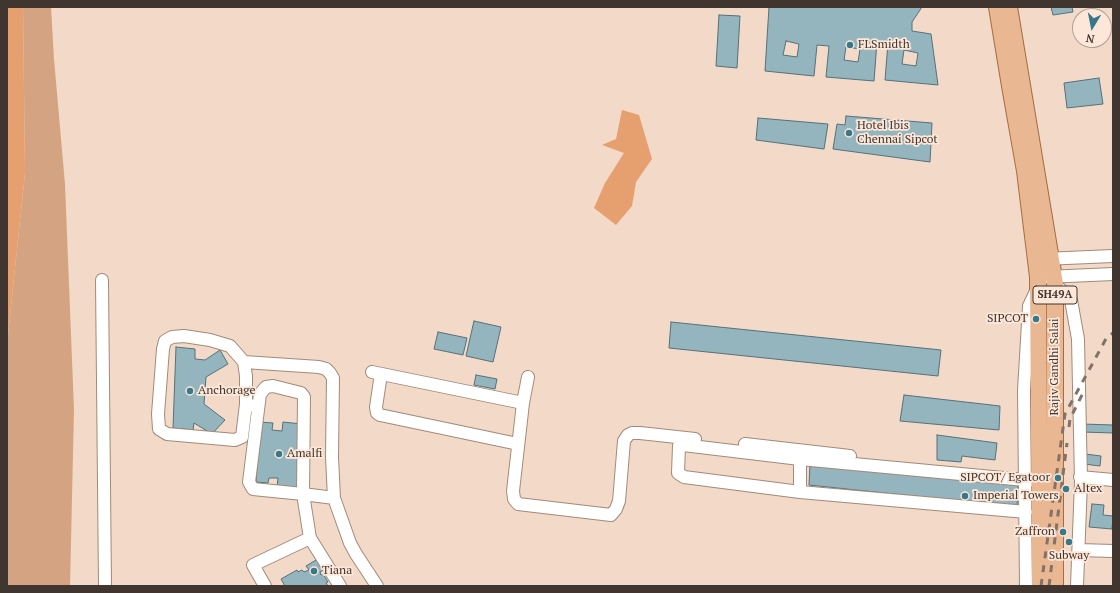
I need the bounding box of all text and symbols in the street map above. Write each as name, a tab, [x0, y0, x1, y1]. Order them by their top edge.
north arrow	[1072, 8, 1112, 48]
text: N	[1085, 31, 1095, 46]
place label: FLSmidth	[858, 38, 910, 52]
marker: FLSmidth	[845, 40, 855, 50]
place label: Hotel Ibis Chennai Sipcot	[857, 119, 938, 147]
marker: Hotel Ibis Chennai Sipcot	[844, 128, 854, 138]
road number: SH49A	[1033, 286, 1077, 304]
place label: SIPCOT	[987, 312, 1028, 326]
marker: SIPCOT	[1031, 314, 1041, 324]
street label: Rajiv Gandhi Salai	[1048, 318, 1062, 416]
place label: Anchorage	[198, 384, 256, 398]
marker: Anchorage	[185, 386, 195, 396]
place label: Amalfi	[287, 447, 322, 461]
marker: Amalfi	[274, 449, 284, 459]
place label: SIPCOT/ Egatoor	[960, 471, 1050, 485]
marker: SIPCOT/ Egatoor	[1053, 473, 1063, 483]
place label: Altex	[1074, 482, 1102, 496]
marker: Altex	[1061, 484, 1071, 494]
place label: Imperial Towers	[973, 489, 1059, 503]
marker: Imperial Towers	[960, 491, 970, 501]
place label: Zaffron	[1015, 525, 1055, 539]
marker: Zaffron	[1058, 527, 1068, 537]
marker: Subway	[1064, 537, 1074, 547]
place label: Subway	[1049, 549, 1089, 563]
place label: Tiana	[322, 564, 352, 578]
marker: Tiana	[309, 566, 319, 576]

